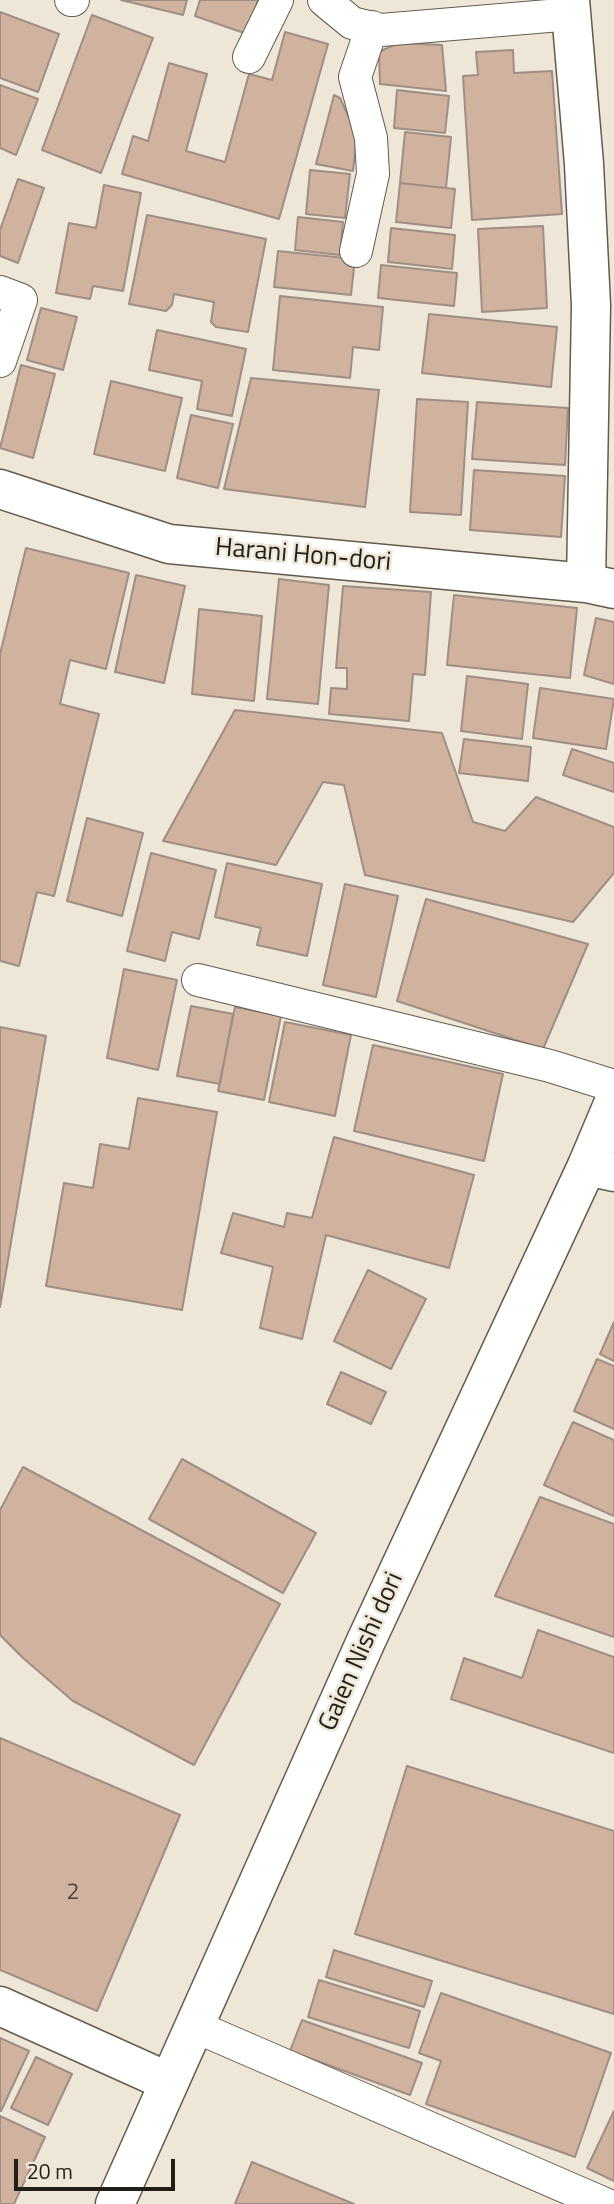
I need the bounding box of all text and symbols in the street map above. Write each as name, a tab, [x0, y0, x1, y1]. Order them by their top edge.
street label: Harani Hon-dori	[214, 533, 392, 579]
street label: Gaien Nishi dori	[313, 1568, 411, 1736]
house number: 2	[67, 1879, 79, 1907]
scale bar	[18, 2144, 178, 2188]
text: 20 m	[27, 2155, 73, 2187]

